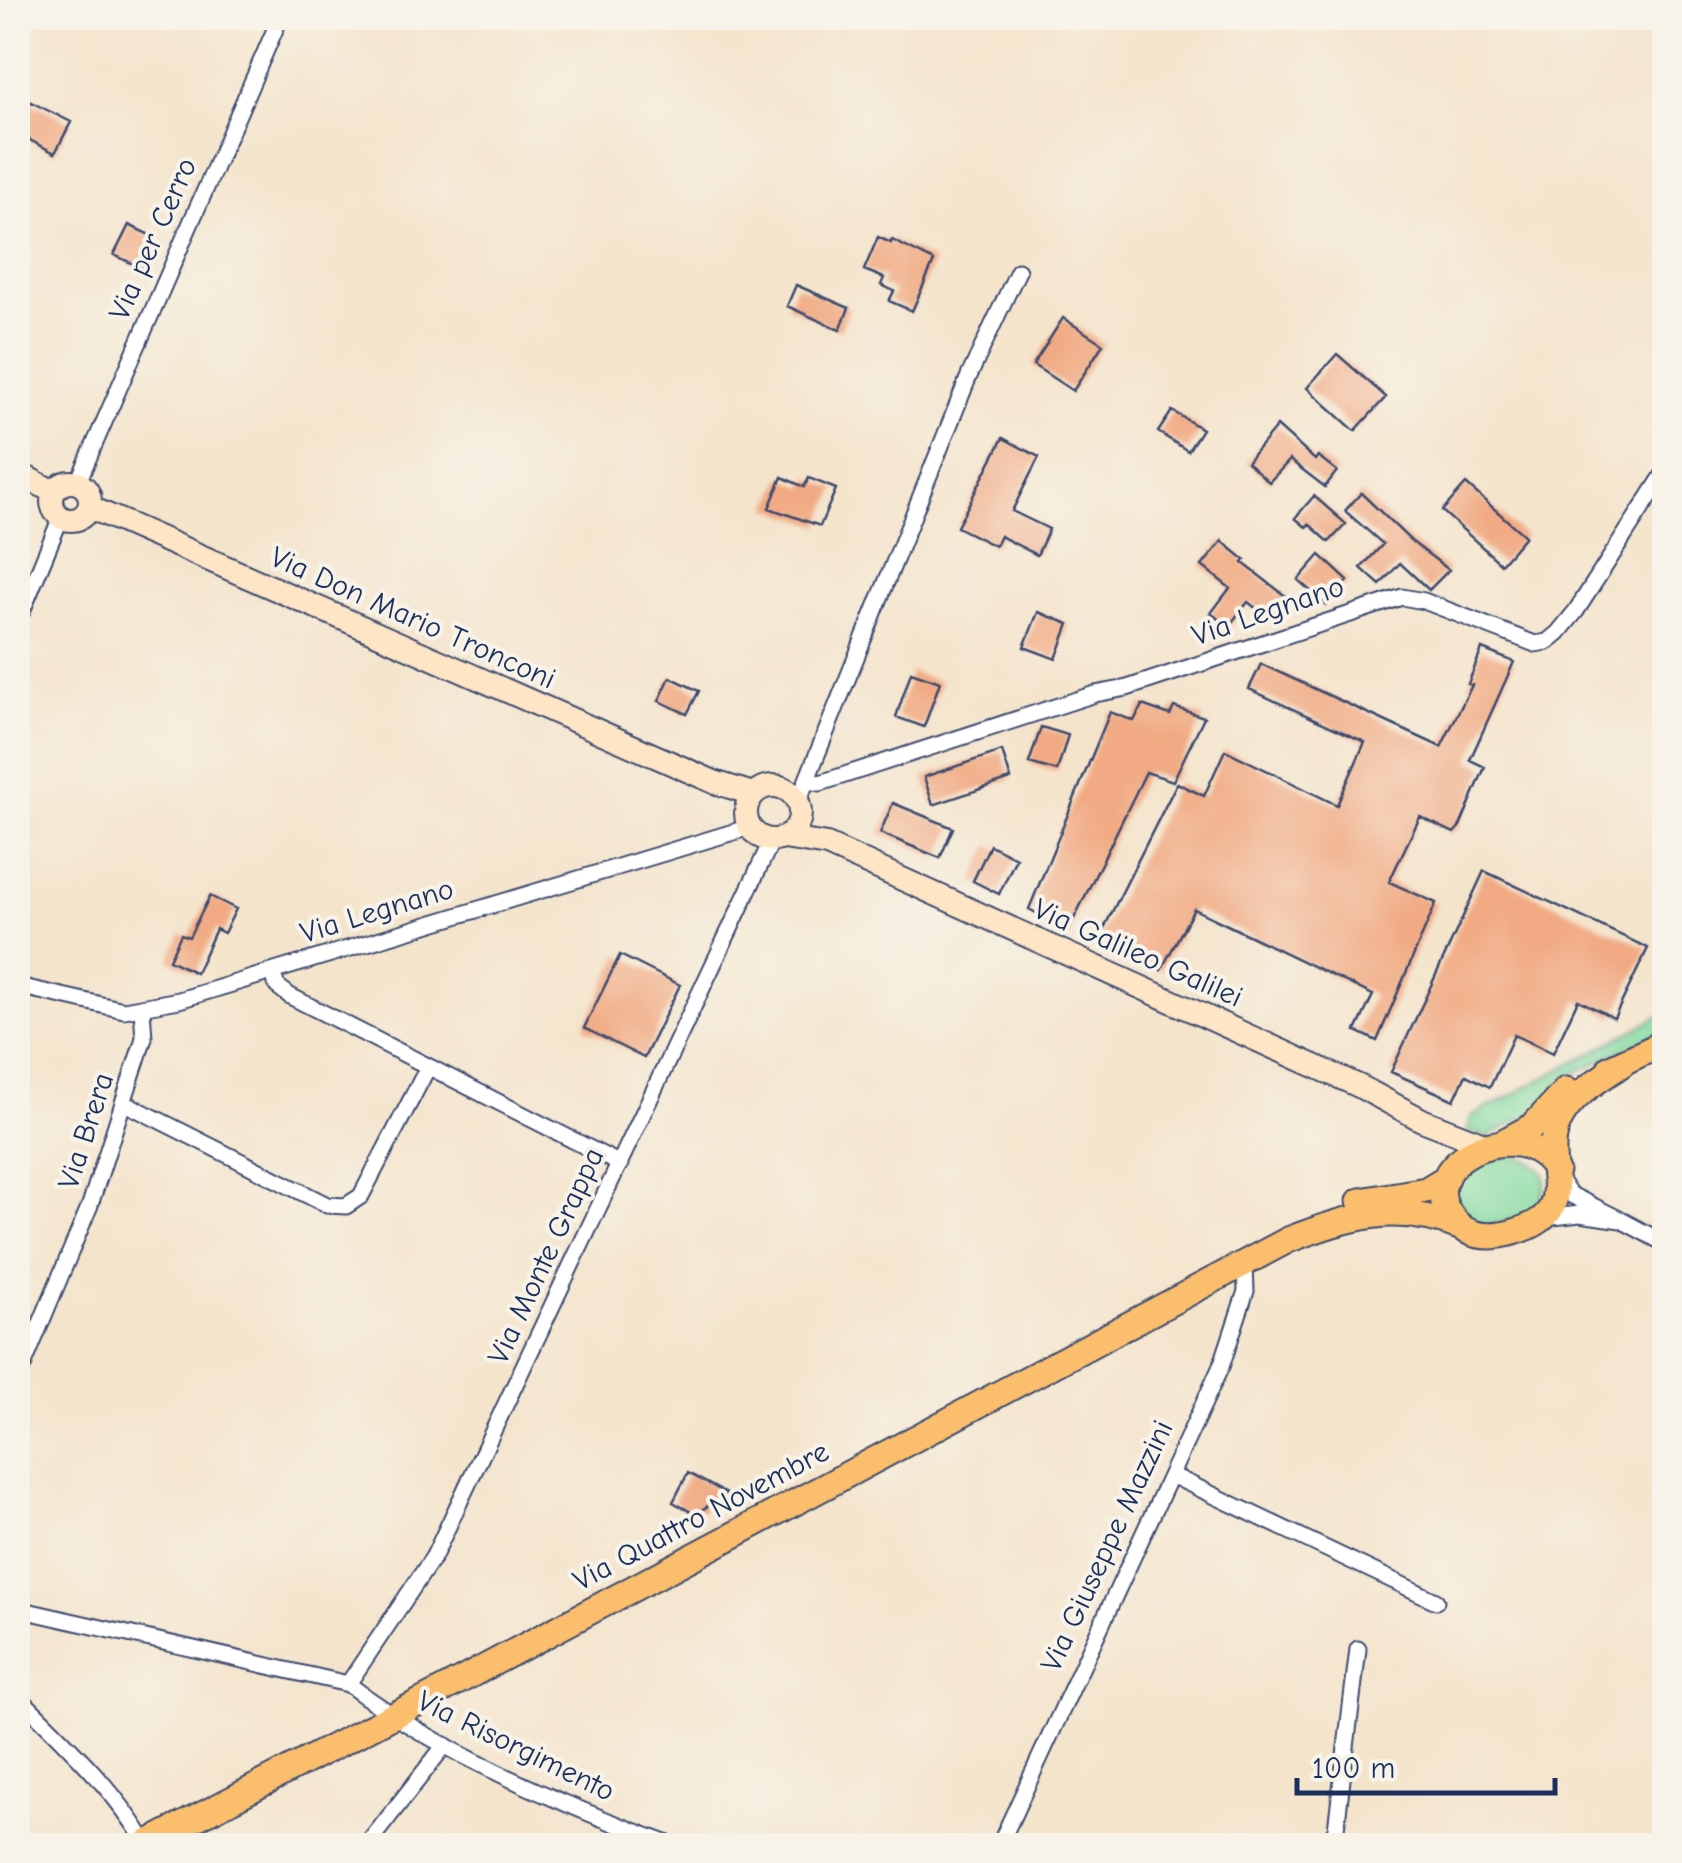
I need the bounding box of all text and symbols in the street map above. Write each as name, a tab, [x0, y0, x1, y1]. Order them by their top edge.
street label: Via per Cerro	[102, 152, 204, 326]
street label: Via Don Mario Tronconi	[265, 539, 561, 697]
street label: Via Legnano	[1187, 569, 1349, 653]
street label: Via Legnano	[296, 871, 458, 951]
street label: Via Galileo Galilei	[1028, 891, 1248, 1015]
street label: Via Brera	[51, 1068, 121, 1194]
street label: Via Monte Grappa	[481, 1142, 611, 1370]
street label: Via Giuseppe Mazzini	[1033, 1415, 1181, 1677]
street label: Via Quattro Novembre	[567, 1434, 835, 1598]
street label: Via Risorgimento	[412, 1683, 620, 1809]
scale bar	[1297, 1733, 1554, 1795]
text: 100 m	[1312, 1751, 1395, 1786]

